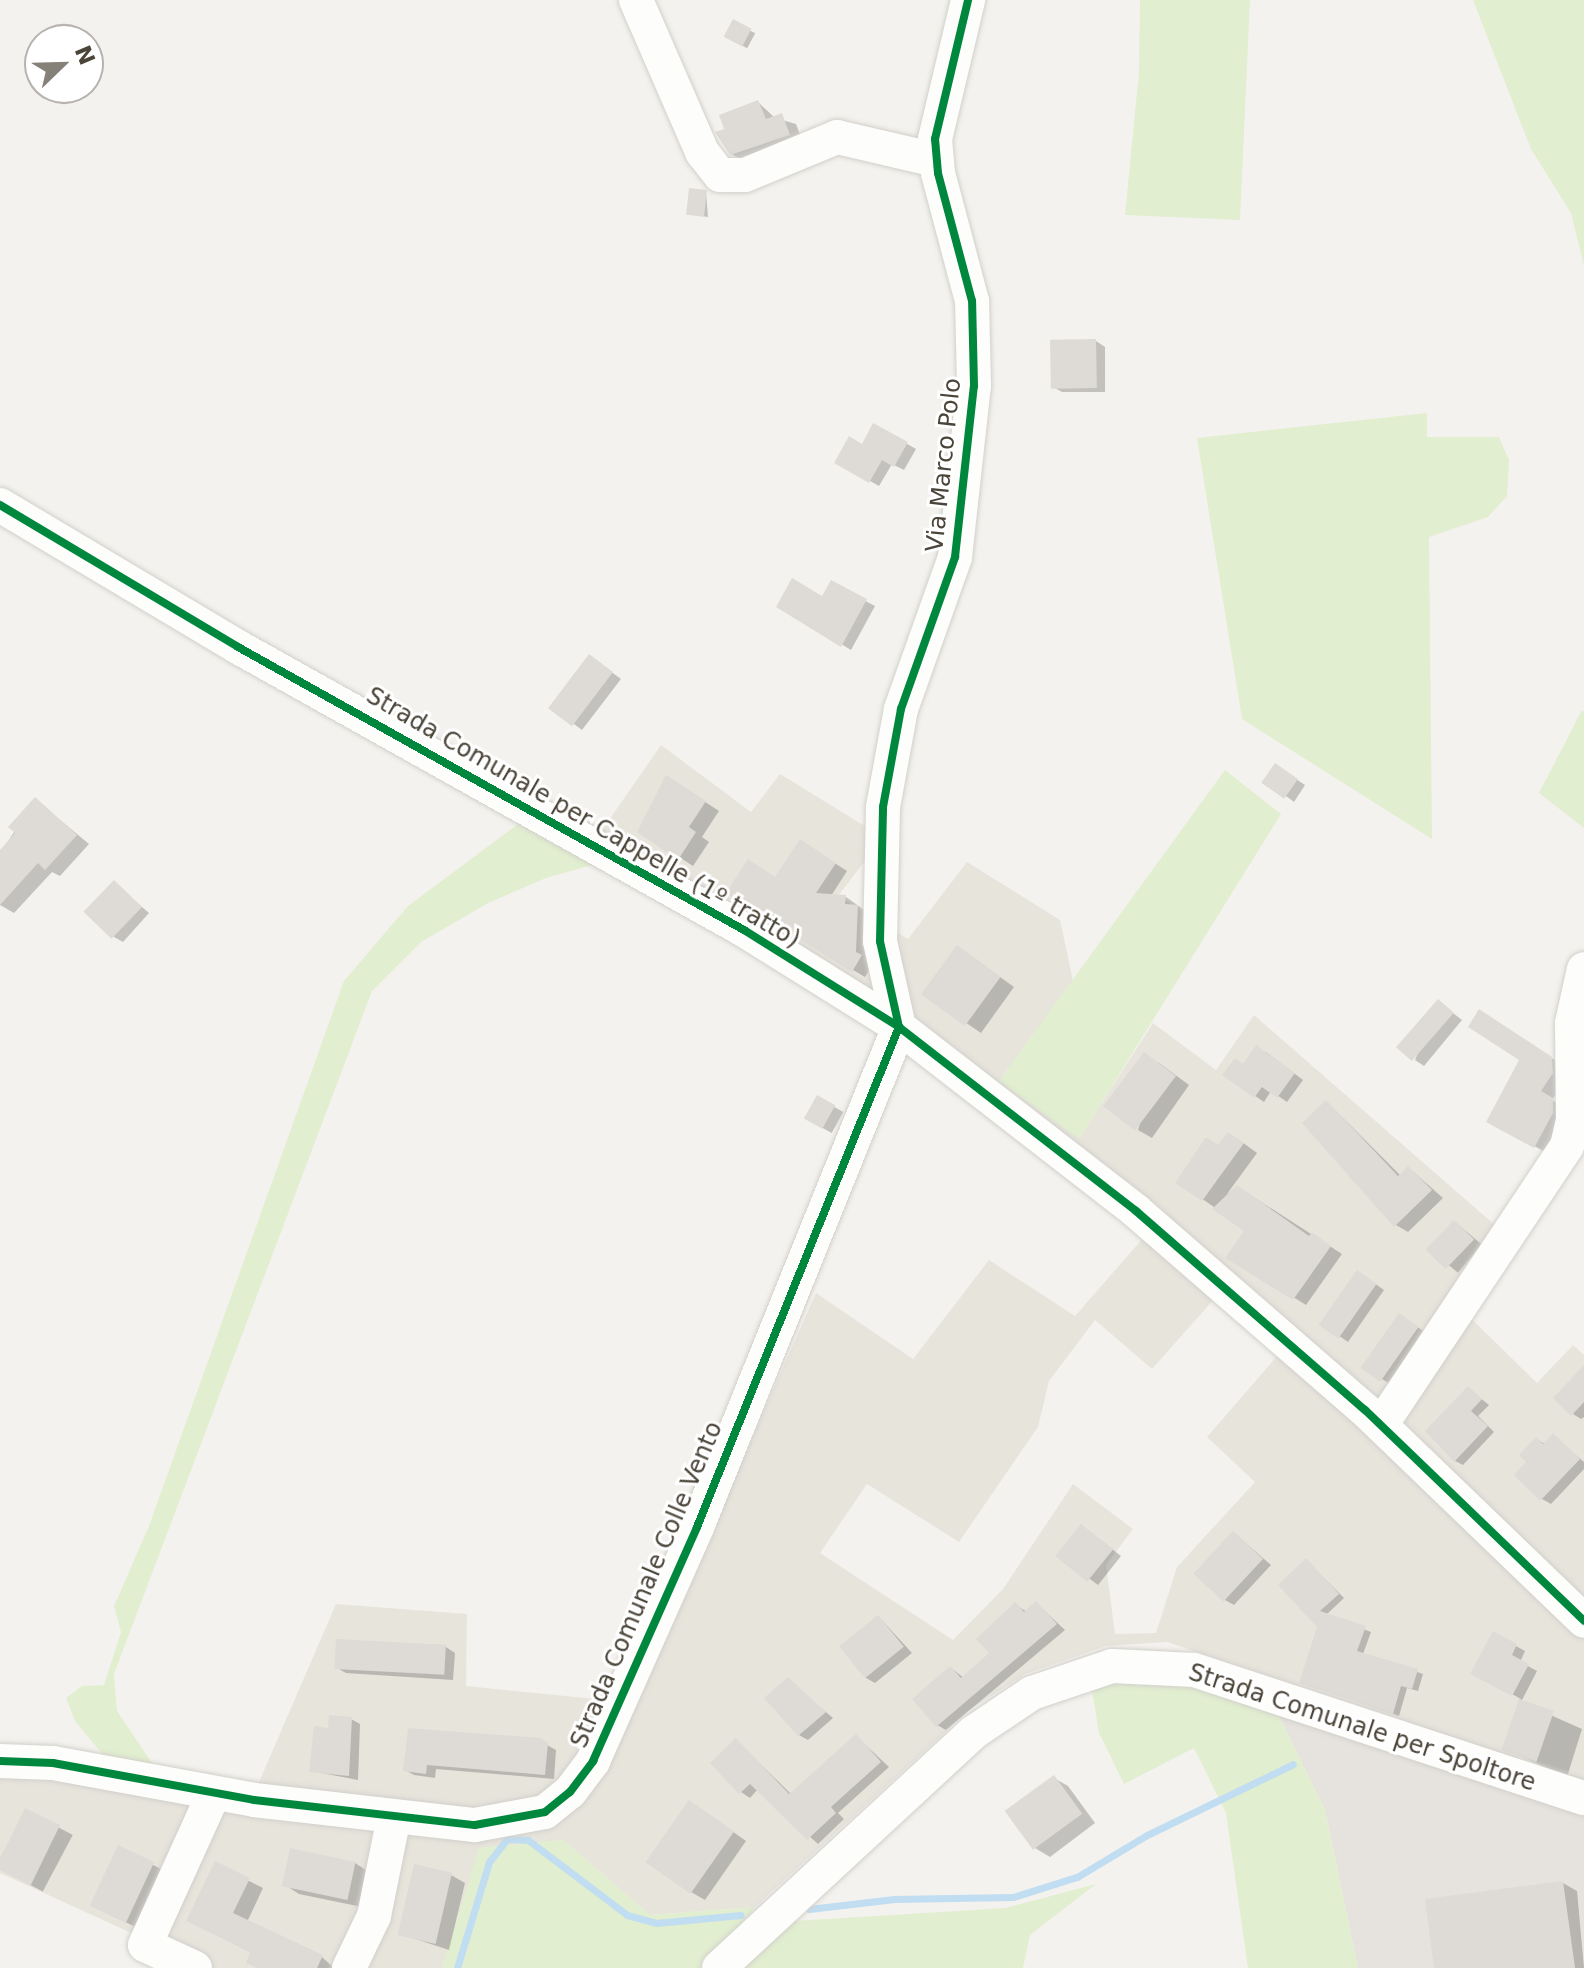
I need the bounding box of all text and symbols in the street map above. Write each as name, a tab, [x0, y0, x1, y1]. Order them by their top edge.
north arrow	[24, 24, 104, 104]
text: N	[70, 42, 100, 69]
street label: Via Marco Polo	[921, 377, 967, 553]
street label: Strada Comunale per Cappelle (1º tratto)	[361, 681, 805, 955]
street label: Strada Comunale Colle Vento	[565, 1418, 729, 1752]
street label: Strada Comunale per Spoltore	[1185, 1658, 1539, 1798]

